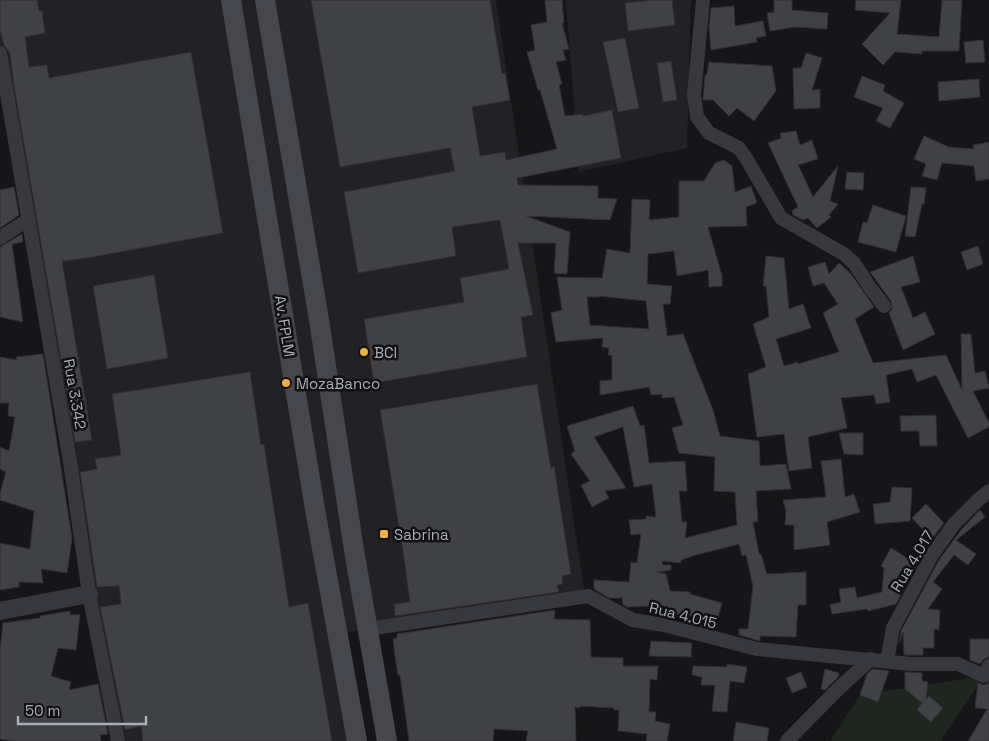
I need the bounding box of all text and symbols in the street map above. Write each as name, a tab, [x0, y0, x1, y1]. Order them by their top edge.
street label: Av. FPLM	[271, 294, 299, 358]
place label: BCI	[374, 343, 397, 362]
marker: BCI	[358, 346, 370, 358]
street label: Rua 3.342	[59, 357, 91, 431]
place label: MozaBanco	[296, 374, 380, 393]
marker: MozaBanco	[280, 377, 292, 389]
place label: Sabrina	[394, 525, 449, 544]
street label: Rua 4.017	[886, 527, 938, 595]
marker: Sabrina	[378, 528, 390, 540]
street label: Rua 4.015	[647, 597, 719, 633]
scale bar	[18, 694, 145, 726]
text: 50 m	[25, 701, 60, 720]

